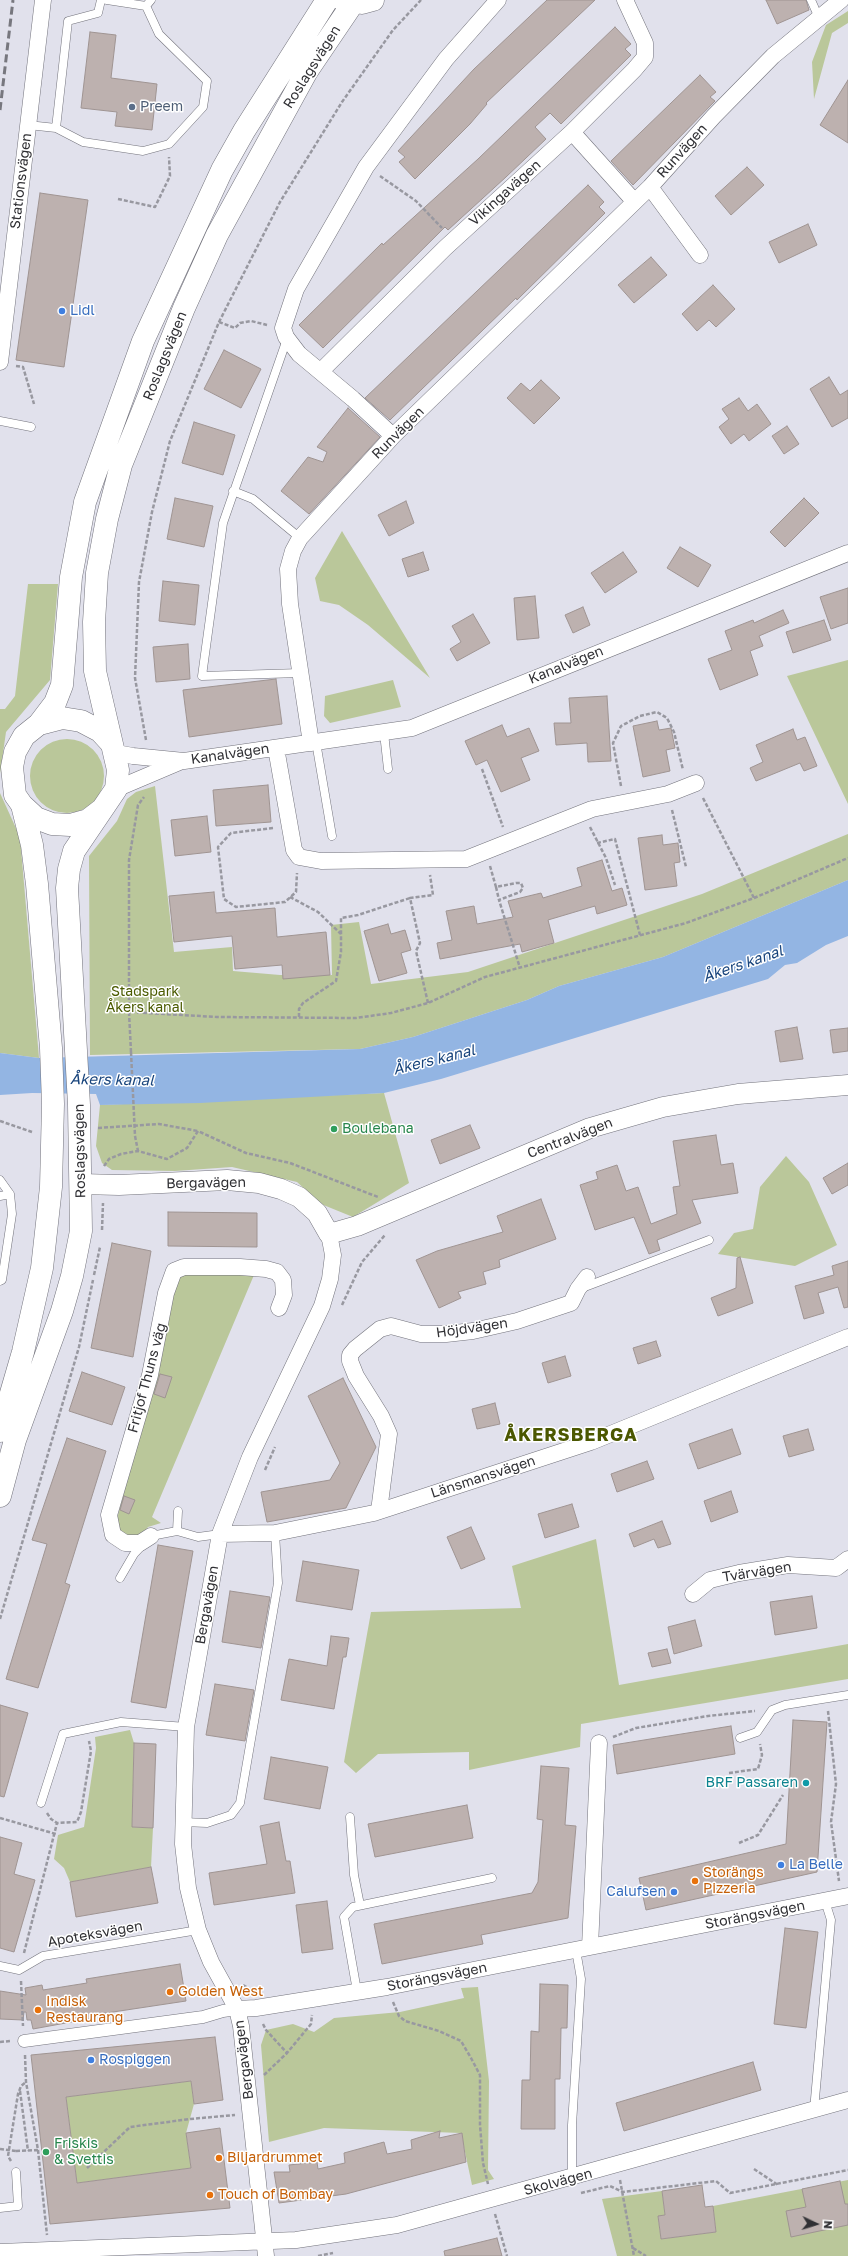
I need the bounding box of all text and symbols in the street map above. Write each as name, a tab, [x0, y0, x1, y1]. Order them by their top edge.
street label: Roslagsvägen	[280, 23, 344, 111]
place label: Preem	[140, 99, 183, 115]
marker: Preem	[127, 102, 137, 112]
street label: Runvägen	[653, 121, 711, 181]
street label: Stationsvägen	[7, 132, 35, 230]
street label: Vikingavägen	[466, 156, 544, 230]
place label: Lidl	[70, 303, 95, 319]
marker: Lidl	[57, 306, 67, 316]
street label: Roslagsvägen	[140, 309, 190, 403]
street label: Runvägen	[368, 403, 428, 463]
street label: Kanalvägen	[526, 642, 606, 688]
street label: Kanalvägen	[190, 740, 270, 768]
water label: Åkers kanal	[700, 942, 786, 986]
park label: Stadspark Åkers kanal	[106, 984, 184, 1016]
water label: Åkers kanal	[391, 1041, 477, 1079]
water label: Åkers kanal	[70, 1070, 154, 1090]
street label: Roslagsvägen	[71, 1104, 89, 1198]
street label: Centralvägen	[525, 1114, 615, 1162]
place label: Boulebana	[342, 1121, 414, 1137]
marker: Boulebana	[329, 1124, 339, 1134]
street label: Bergavägen	[166, 1174, 246, 1192]
street label: Höjdvägen	[435, 1315, 509, 1341]
street label: Fritjof Thuns väg	[124, 1321, 170, 1435]
district label: ÅKERSBERGA	[504, 1424, 638, 1446]
street label: Länsmansvägen	[428, 1452, 538, 1502]
street label: Tvärvägen	[721, 1558, 793, 1586]
street label: Bergavägen	[192, 1564, 222, 1646]
place label: BRF Passaren	[706, 1775, 798, 1791]
marker: BRF Passaren	[801, 1778, 811, 1788]
place label: La Belle	[789, 1857, 843, 1873]
marker: La Belle	[776, 1860, 786, 1870]
place label: Storängs Pizzeria	[703, 1865, 764, 1898]
marker: Storängs Pizzeria	[690, 1876, 700, 1886]
place label: Calufsen	[606, 1884, 666, 1900]
marker: Calufsen	[669, 1887, 679, 1897]
street label: Storängsvägen	[704, 1897, 806, 1933]
street label: Apoteksvägen	[46, 1917, 144, 1951]
street label: Storängsvägen	[386, 1959, 488, 1995]
place label: Golden West	[178, 1984, 263, 2000]
marker: Golden West	[165, 1987, 175, 1997]
place label: Indisk Restaurang	[46, 1994, 123, 2026]
marker: Indisk Restaurang	[33, 2005, 43, 2015]
street label: Bergavägen	[231, 2019, 257, 2101]
place label: Rospiggen	[99, 2052, 171, 2068]
marker: Rospiggen	[86, 2055, 96, 2065]
place label: Friskis & Svettis	[54, 2136, 114, 2168]
marker: Friskis & Svettis	[41, 2147, 51, 2157]
place label: Biljardrummet	[227, 2150, 323, 2166]
marker: Biljardrummet	[214, 2153, 224, 2163]
street label: Skolvägen	[522, 2165, 594, 2199]
place label: Touch of Bombay	[218, 2187, 333, 2203]
marker: Touch of Bombay	[205, 2190, 215, 2200]
north arrow	[796, 2204, 836, 2244]
text: N	[822, 2220, 835, 2230]

